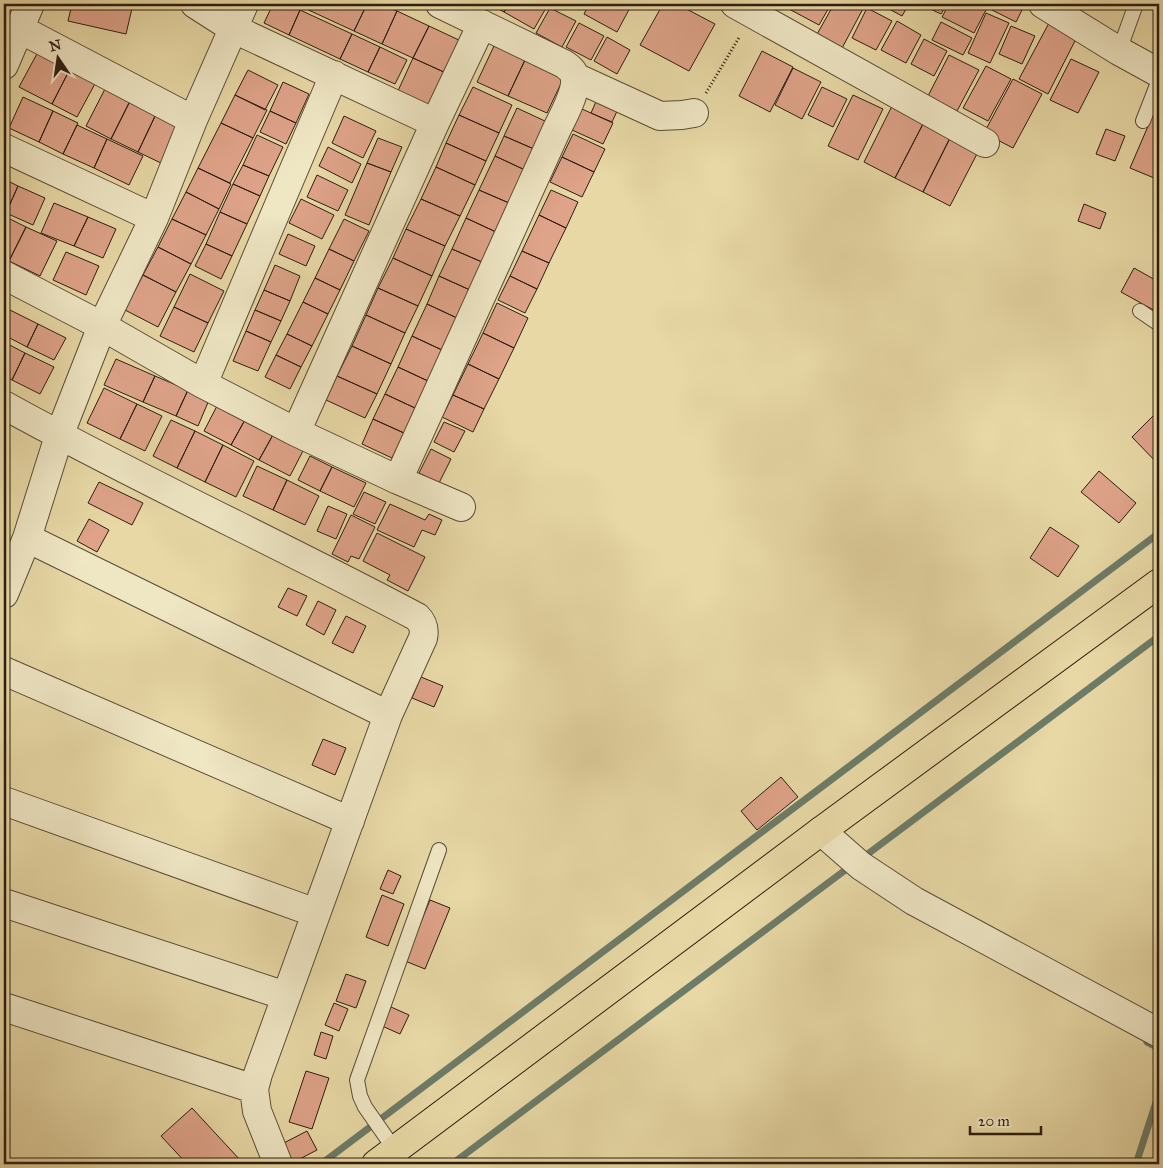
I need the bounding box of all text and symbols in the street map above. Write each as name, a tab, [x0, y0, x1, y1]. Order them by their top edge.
north arrow	[32, 32, 82, 82]
text: N	[47, 36, 63, 55]
scale bar	[970, 1103, 1042, 1135]
text: 20 m	[978, 1112, 1010, 1130]

